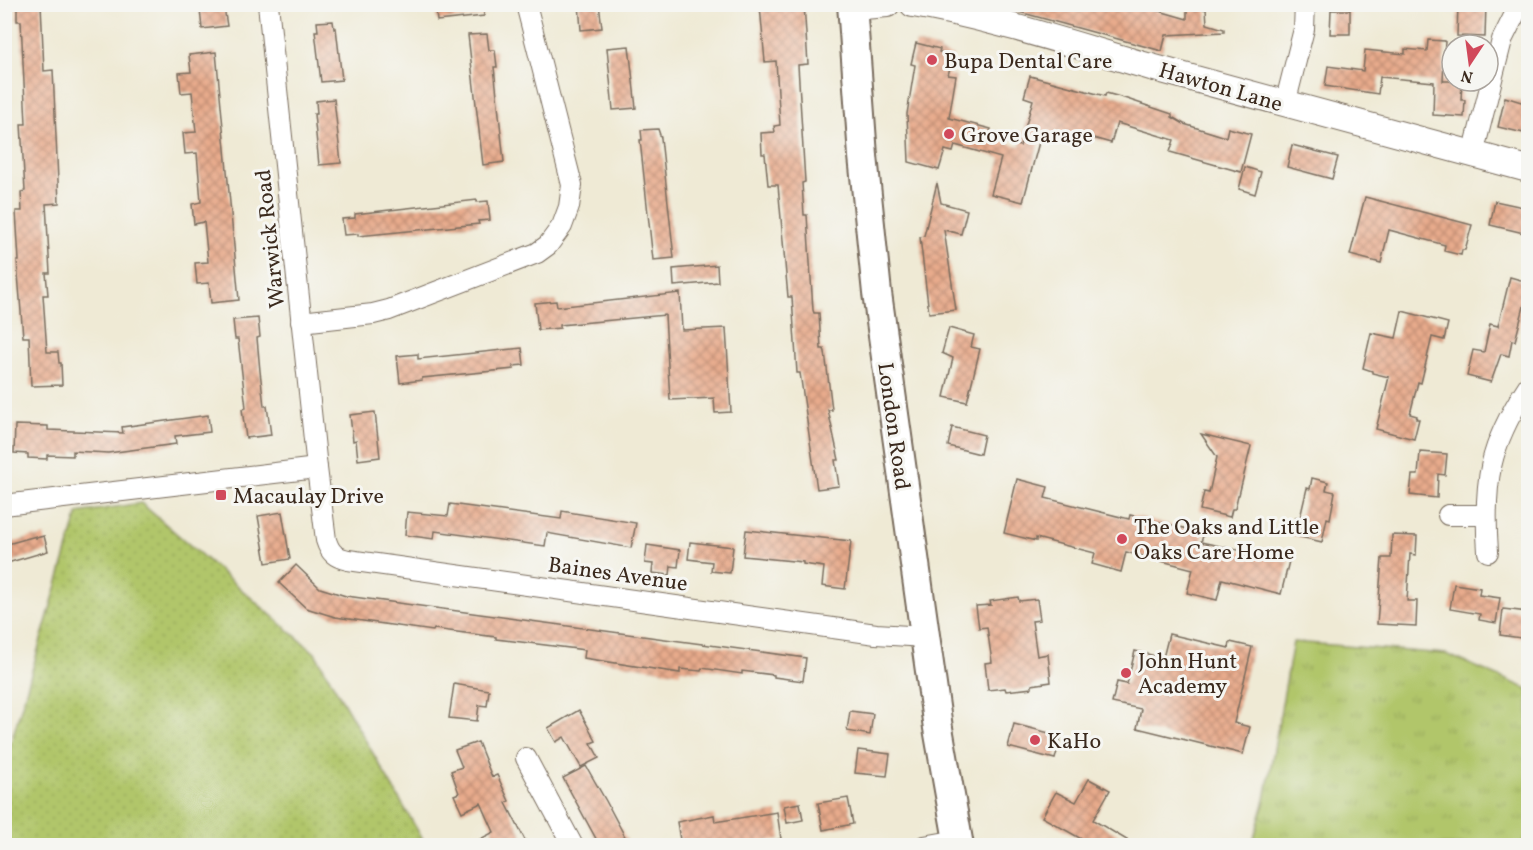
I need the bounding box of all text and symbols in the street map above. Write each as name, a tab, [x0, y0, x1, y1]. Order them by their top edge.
north arrow	[1440, 33, 1500, 93]
place label: Bupa Dental Care	[944, 47, 1112, 78]
marker: Bupa Dental Care	[925, 53, 939, 67]
street label: Hawton Lane	[1155, 56, 1286, 121]
text: N	[1459, 64, 1475, 88]
place label: Grove Garage	[961, 121, 1093, 152]
marker: Grove Garage	[942, 127, 956, 141]
street label: Warwick Road	[249, 168, 294, 310]
street label: London Road	[868, 361, 917, 492]
place label: Macaulay Drive	[233, 482, 384, 513]
marker: Macaulay Drive	[214, 488, 228, 502]
place label: The Oaks and Little Oaks Care Home	[1134, 513, 1319, 569]
marker: The Oaks and Little Oaks Care Home	[1115, 532, 1129, 546]
street label: Baines Avenue	[546, 550, 689, 601]
place label: John Hunt Academy	[1138, 647, 1237, 703]
marker: John Hunt Academy	[1119, 666, 1133, 680]
place label: KaHo	[1047, 727, 1101, 758]
marker: KaHo	[1028, 733, 1042, 747]

